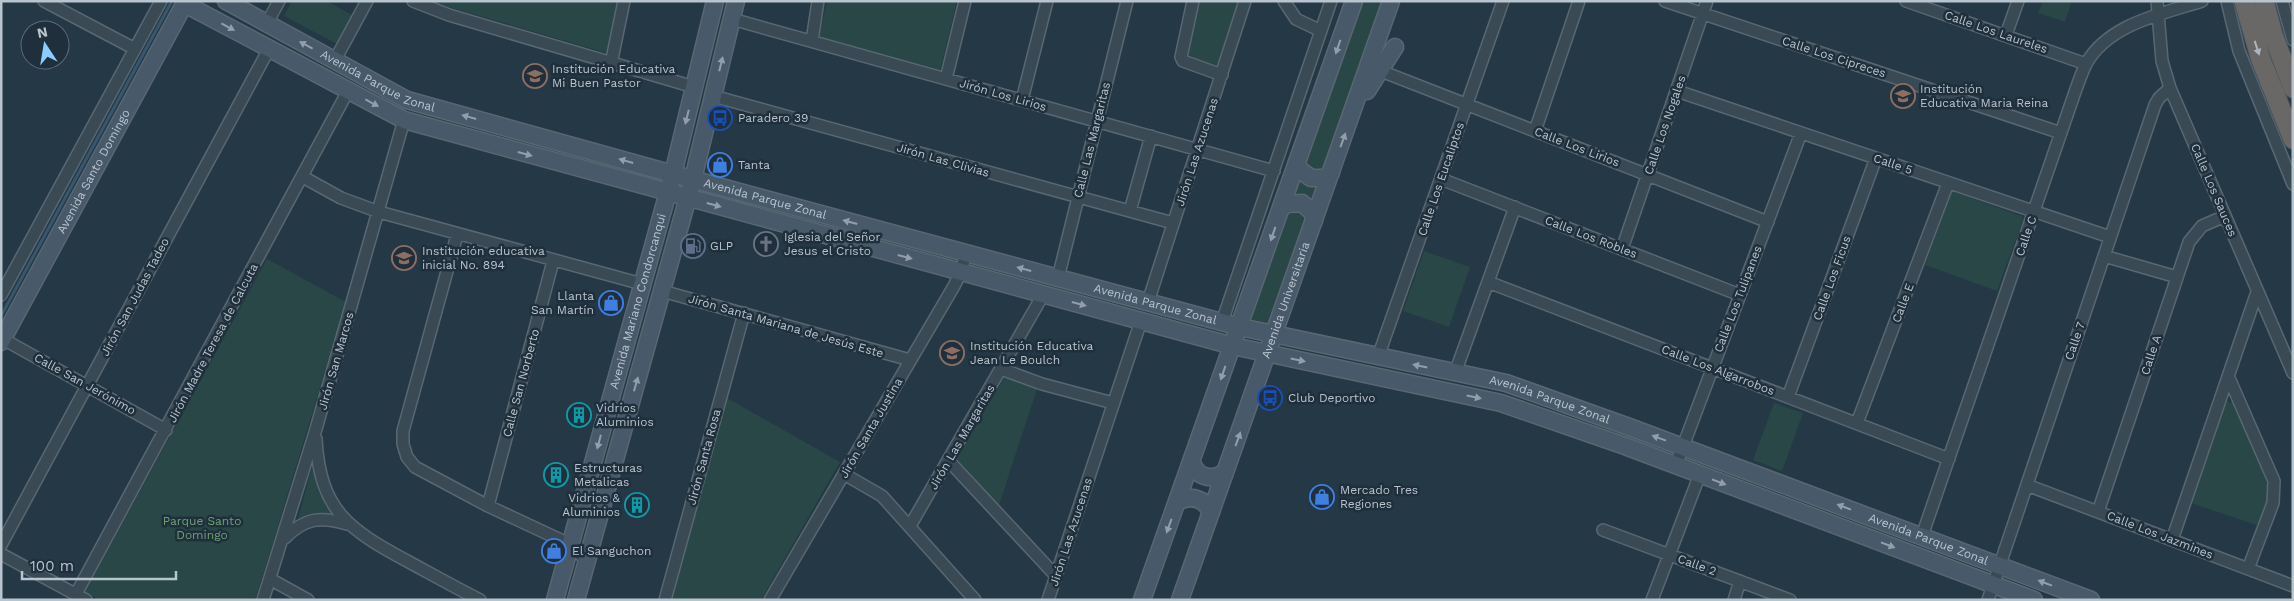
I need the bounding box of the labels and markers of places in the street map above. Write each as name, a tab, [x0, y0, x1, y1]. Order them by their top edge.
place label: Institución Educativa Mi Buen Pastor	[552, 62, 675, 90]
school or university icon: Institución Educativa Mi Buen Pastor	[522, 63, 548, 89]
place label: Institución Educativa Maria Reina	[1920, 82, 2049, 110]
school or university icon: Institución Educativa Maria Reina	[1890, 83, 1916, 109]
bus stop icon: Paradero 39	[707, 105, 733, 131]
place label: Paradero 39	[738, 111, 808, 125]
shop icon: Tanta	[707, 152, 733, 178]
place label: Tanta	[738, 158, 770, 172]
place label: Iglesia del Señor Jesus el Cristo	[784, 230, 881, 258]
church icon: Iglesia del Señor Jesus el Cristo	[753, 231, 779, 257]
fuel station icon: GLP	[680, 233, 706, 259]
place label: GLP	[710, 239, 733, 253]
place label: Institución educativa inicial No. 894	[422, 244, 545, 272]
school or university icon: Institución educativa inicial No. 894	[391, 245, 417, 271]
place label: Llanta San Martín	[531, 289, 594, 317]
shop icon: Llanta San Martín	[598, 290, 624, 316]
place label: Institución Educativa Jean Le Boulch	[970, 339, 1093, 367]
school or university icon: Institución Educativa Jean Le Boulch	[939, 340, 965, 366]
bus stop icon: Club Deportivo	[1257, 385, 1283, 411]
place label: Club Deportivo	[1288, 391, 1375, 405]
place label: Vidrios Aluminios	[596, 401, 654, 429]
building icon: Vidrios Aluminios	[566, 402, 592, 428]
place label: Estructuras Metalicas	[574, 461, 642, 489]
building icon: Estructuras Metalicas	[543, 462, 569, 488]
place label: Mercado Tres Regiones	[1340, 483, 1418, 511]
shop icon: Mercado Tres Regiones	[1309, 484, 1335, 510]
place label: Vidrios & Aluminios	[562, 491, 621, 519]
building icon: Vidrios & Aluminios	[624, 492, 650, 518]
shop icon: El Sanguchon	[541, 538, 567, 564]
place label: El Sanguchon	[572, 544, 651, 558]

